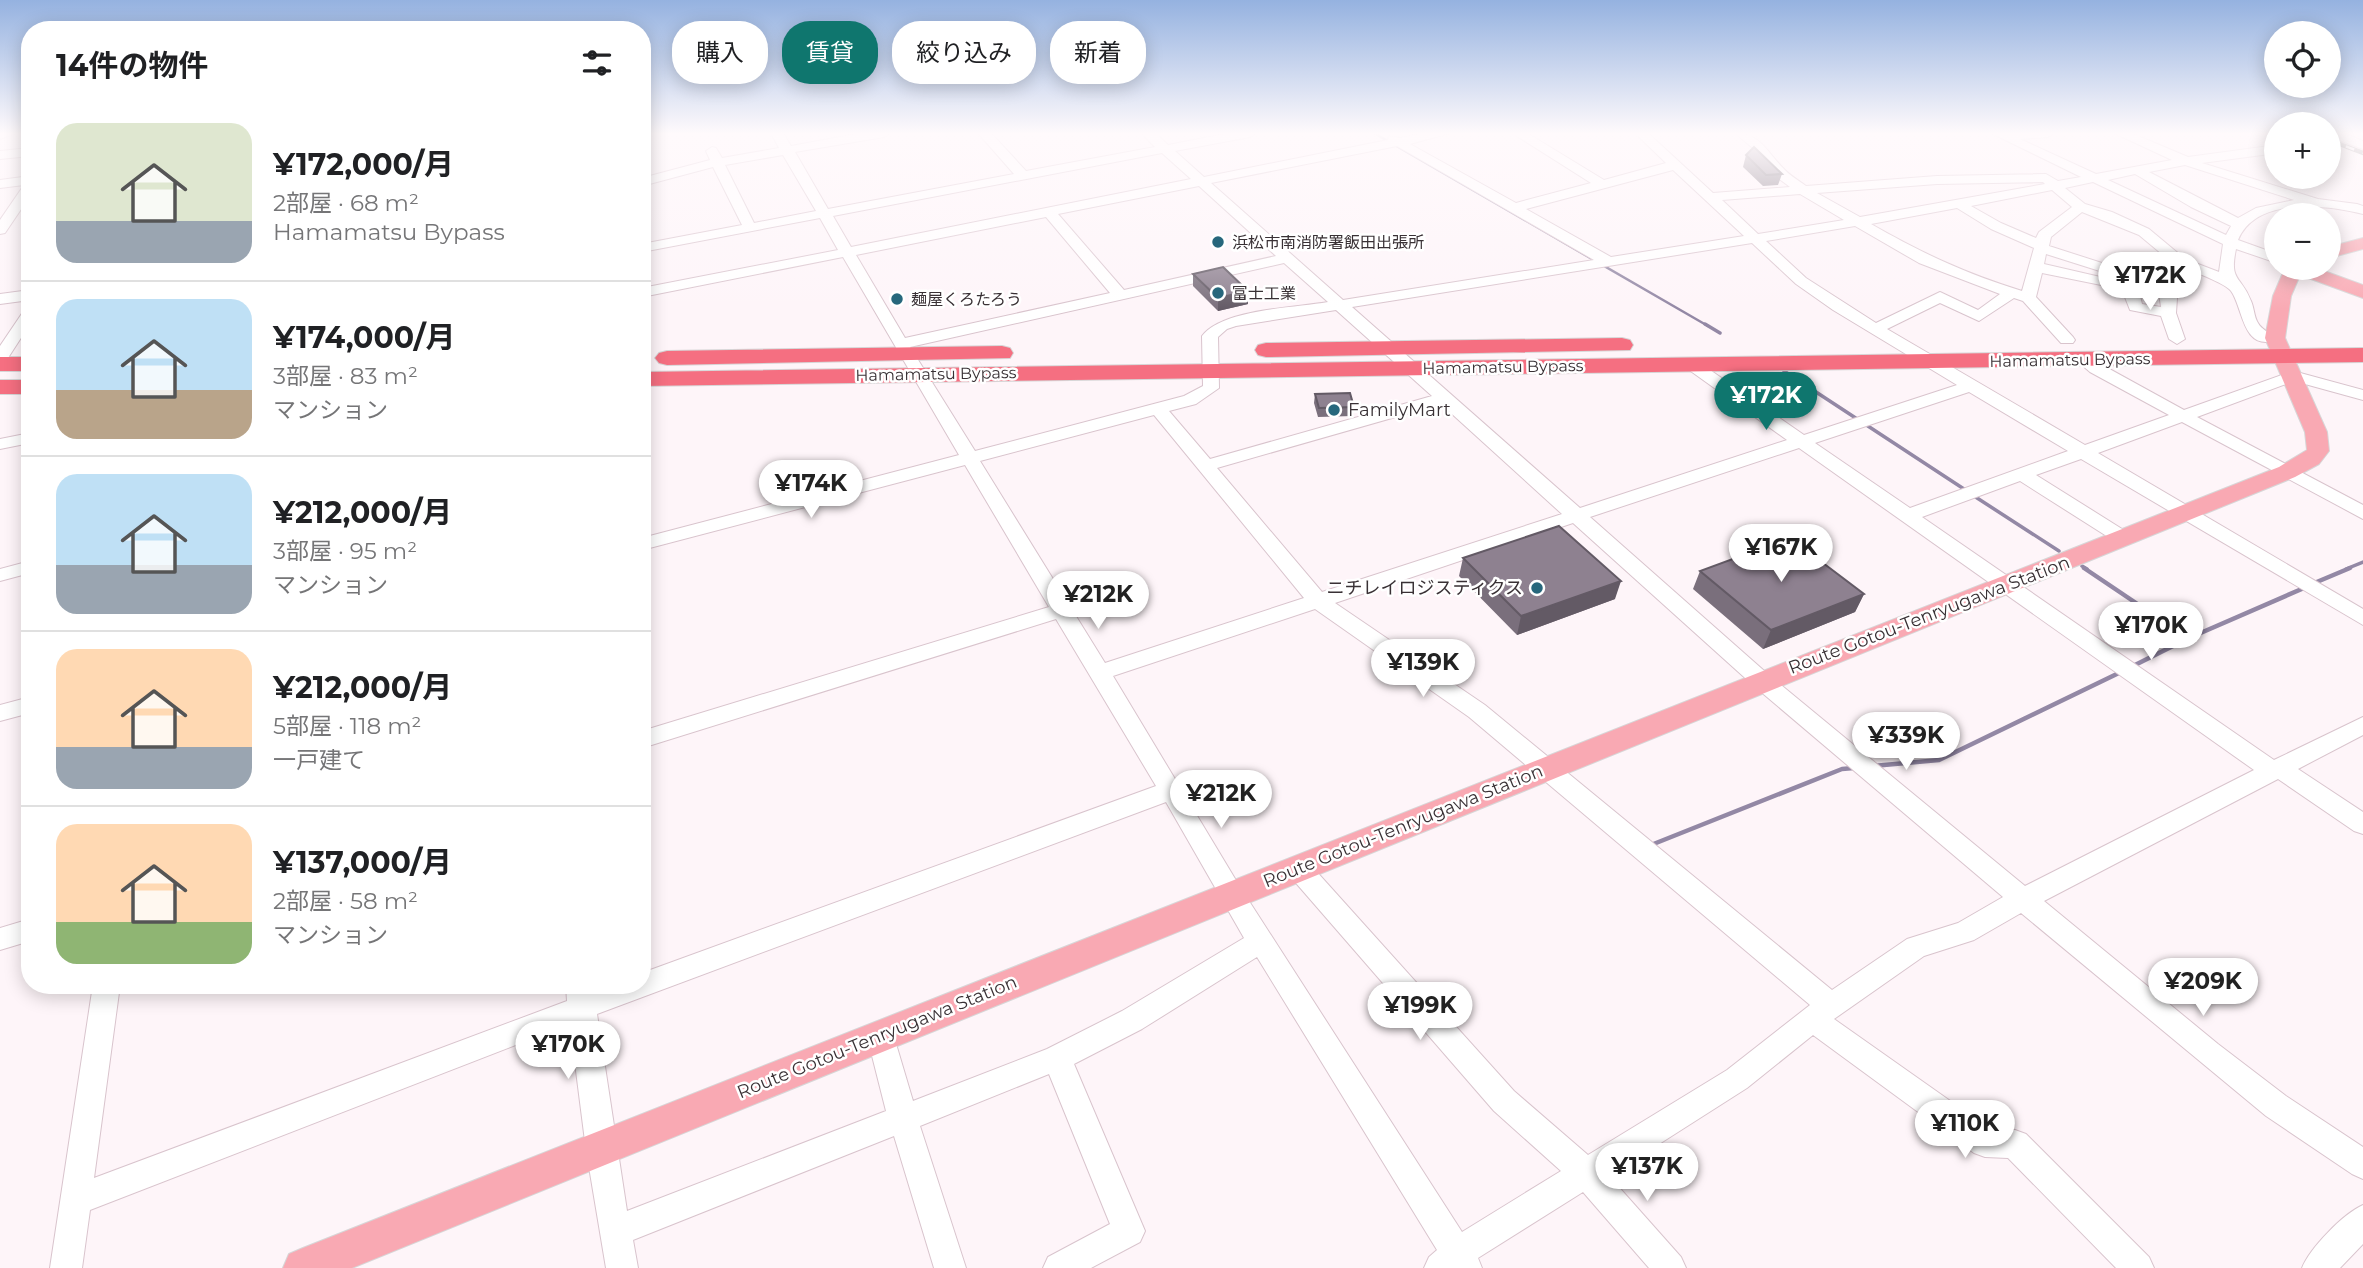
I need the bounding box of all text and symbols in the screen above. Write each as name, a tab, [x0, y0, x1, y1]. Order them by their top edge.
chip: 購入	[672, 21, 768, 84]
chip: 賃貸	[782, 21, 878, 84]
chip: 絞り込み	[892, 21, 1036, 84]
chip: 新着	[1050, 21, 1146, 84]
map controls	[2264, 21, 2341, 280]
button: locate	[2264, 21, 2341, 98]
icon: filters	[578, 44, 616, 82]
text: 14件の物件	[56, 47, 208, 84]
button: +	[2264, 112, 2341, 189]
text: ¥172,000/月	[273, 146, 454, 183]
icon: home	[112, 151, 196, 235]
text: 2部屋 · 68 m²	[273, 189, 419, 217]
button: −	[2264, 203, 2341, 280]
text: Hamamatsu Bypass	[273, 218, 505, 246]
place label: 浜松市南消防署飯田出張所	[1232, 233, 1424, 252]
marker: 浜松市南消防署飯田出張所	[1210, 234, 1226, 250]
pin: ¥172K	[2101, 252, 2199, 312]
text: ¥172K	[2114, 261, 2186, 289]
place label: 富士工業	[1232, 284, 1296, 303]
marker: 富士工業	[1210, 285, 1226, 301]
place label: 麺屋くろたろう	[911, 290, 1022, 309]
marker: 麺屋くろたろう	[889, 291, 905, 307]
text: ¥174,000/月	[273, 319, 455, 356]
icon: home	[112, 327, 196, 411]
street label: Hamamatsu Bypass	[1989, 349, 2151, 371]
street label: Hamamatsu Bypass	[1422, 356, 1584, 378]
text: 3部屋 · 83 m²	[273, 362, 418, 390]
street label: Hamamatsu Bypass	[855, 363, 1017, 385]
pin: ¥172K	[1717, 372, 1815, 432]
text: ¥172K	[1730, 381, 1802, 409]
text: マンション	[273, 396, 388, 424]
place label: FamilyMart	[1348, 399, 1451, 421]
marker: FamilyMart	[1326, 402, 1342, 418]
pin: ¥174K	[762, 461, 860, 520]
text: ¥174K	[775, 469, 847, 497]
text: ¥212,000/月	[273, 494, 452, 531]
icon: home	[112, 502, 196, 586]
pin: ¥167K	[1732, 524, 1830, 584]
text: ¥167K	[1745, 533, 1817, 561]
text: 3部屋 · 95 m²	[273, 537, 417, 565]
street label: Route Gotou-Tenryugawa Station	[1785, 551, 2073, 679]
text: マンション	[273, 571, 388, 599]
pin: ¥212K	[1049, 572, 1147, 631]
place label: ニチレイロジスティクス	[1327, 577, 1523, 599]
text: ¥212K	[1063, 580, 1133, 608]
marker: ニチレイロジスティクス	[1529, 580, 1545, 596]
pin: ¥170K	[2102, 602, 2200, 662]
text: ¥170K	[2114, 611, 2188, 639]
pin: ¥139K	[1374, 640, 1472, 699]
text: ¥139K	[1387, 648, 1459, 676]
text: ¥212,000/月	[273, 669, 452, 706]
icon: home	[112, 677, 196, 761]
text: 5部屋 · 118 m²	[273, 712, 421, 740]
pin: ¥339K	[1857, 712, 1955, 772]
text: ¥339K	[1868, 721, 1944, 749]
text: 一戸建て	[273, 746, 365, 774]
street label: Route Gotou-Tenryugawa Station	[1260, 760, 1546, 892]
pin: ¥212K	[1172, 770, 1270, 830]
text: ¥212K	[1186, 779, 1256, 807]
text: ¥137,000/月	[273, 844, 452, 881]
icon: home	[112, 852, 196, 936]
text: 2部屋 · 58 m²	[273, 887, 418, 915]
text: マンション	[273, 921, 388, 949]
pin: ¥209K	[2154, 958, 2252, 1018]
text: ¥209K	[2164, 967, 2242, 995]
street label: Route Gotou-Tenryugawa Station	[734, 971, 1020, 1103]
pin: ¥199K	[1371, 982, 1469, 1042]
text: ¥199K	[1384, 991, 1456, 1019]
pin: ¥170K	[519, 1021, 617, 1081]
text: ¥170K	[531, 1030, 605, 1058]
pin: ¥110K	[1916, 1100, 2014, 1160]
text: ¥110K	[1931, 1109, 1999, 1137]
pin: ¥137K	[1598, 1144, 1696, 1203]
text: ¥137K	[1611, 1152, 1683, 1180]

